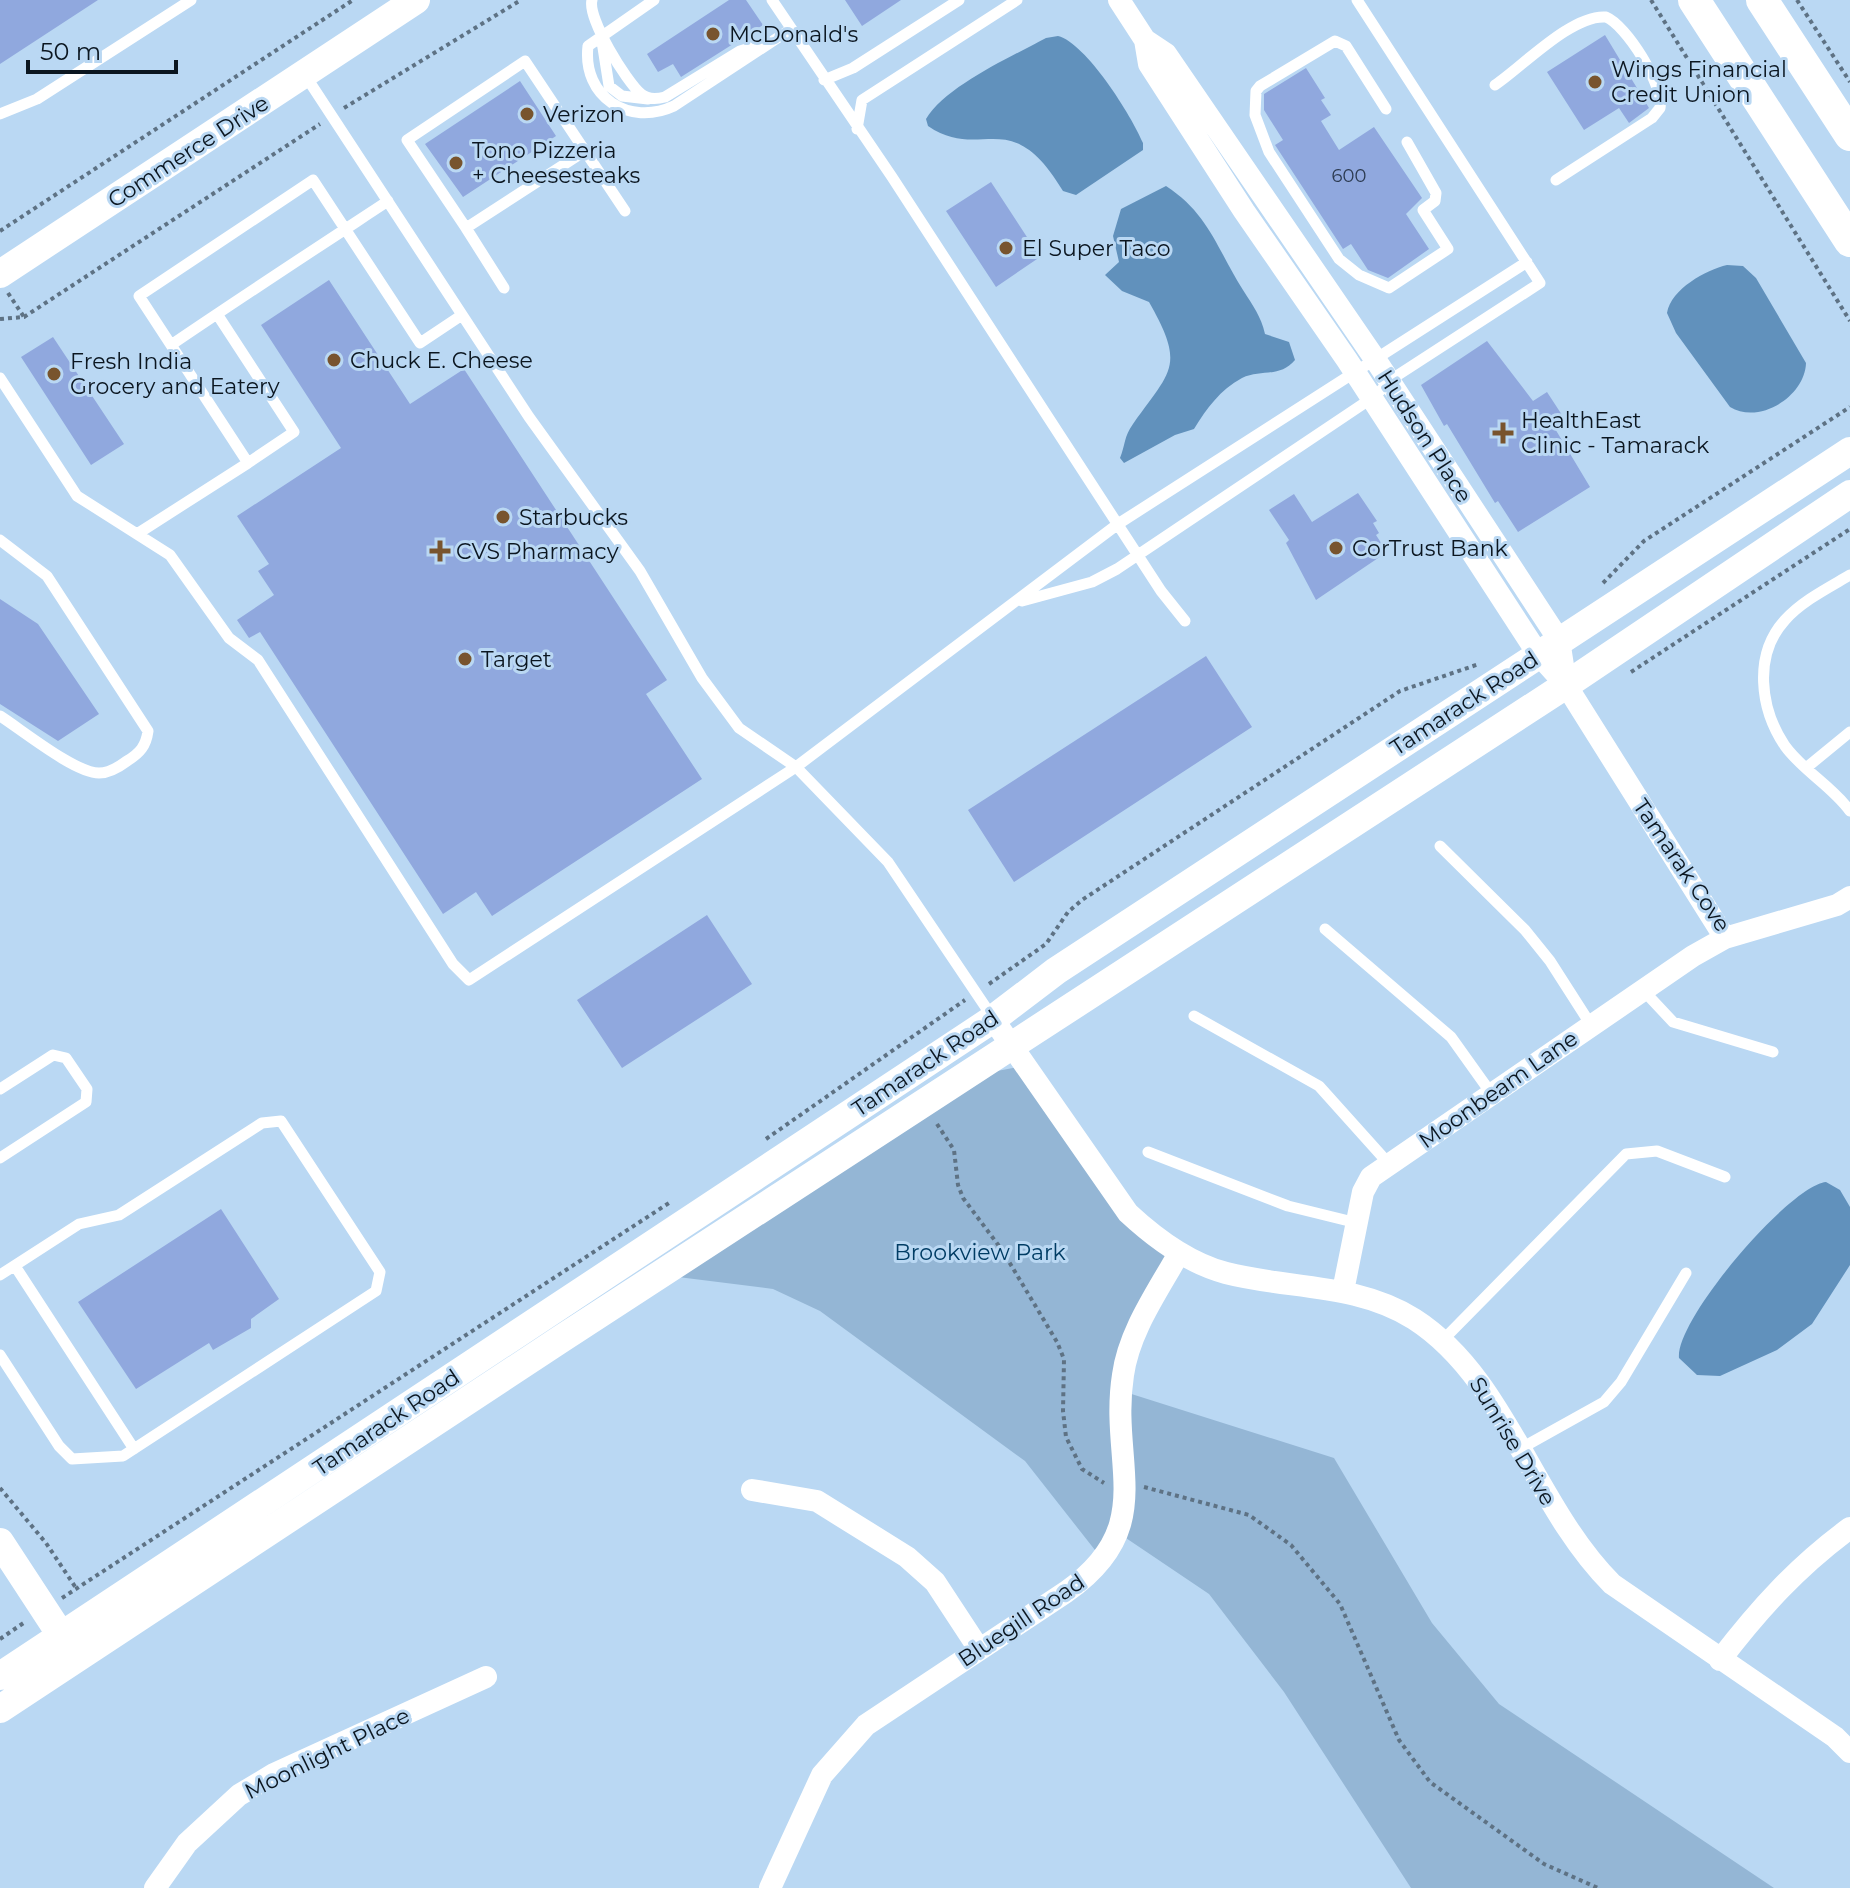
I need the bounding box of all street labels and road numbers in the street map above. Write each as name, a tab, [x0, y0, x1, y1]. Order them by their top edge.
street label: Commerce Drive	[103, 89, 274, 213]
street label: Hudson Place	[1372, 365, 1478, 508]
street label: Tamarack Road	[1385, 646, 1543, 761]
street label: Tamarak Cove	[1627, 794, 1736, 937]
street label: Tamarack Road	[847, 1004, 1004, 1122]
street label: Moonbeam Lane	[1414, 1025, 1583, 1154]
street label: Tamarack Road	[308, 1363, 465, 1481]
street label: Sunrise Drive	[1464, 1372, 1562, 1510]
street label: Bluegill Road	[953, 1568, 1090, 1673]
street label: Moonlight Place	[240, 1702, 414, 1805]

